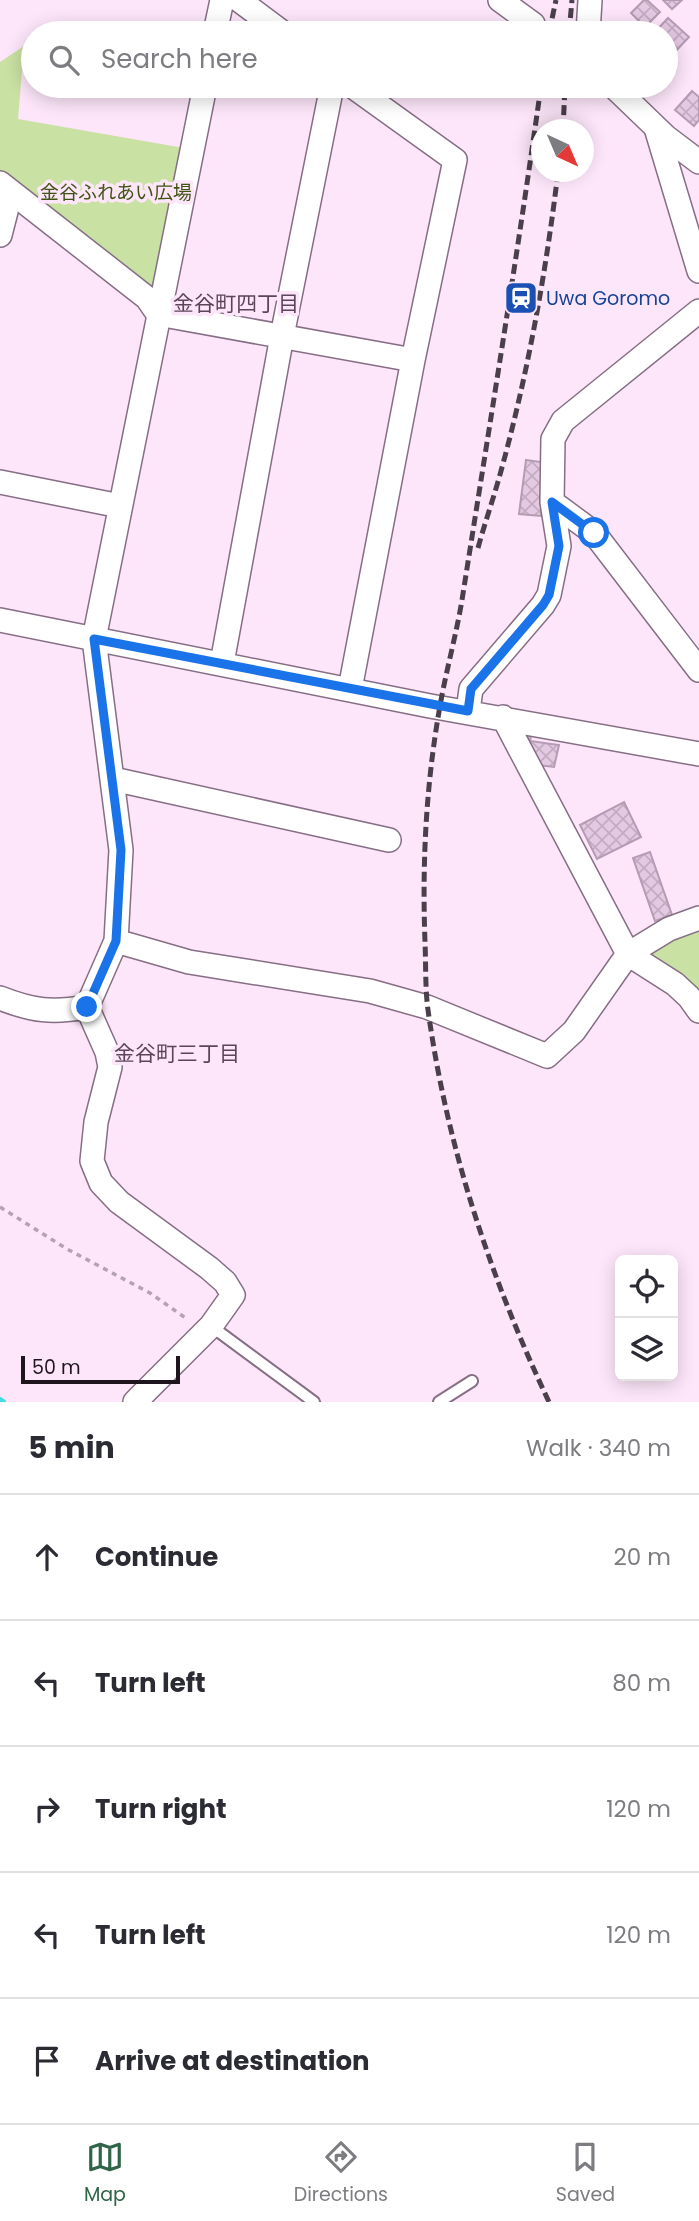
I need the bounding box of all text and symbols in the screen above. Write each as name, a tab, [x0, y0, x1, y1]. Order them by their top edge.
search box	[21, 21, 678, 98]
icon: search	[45, 41, 83, 79]
text: Search here	[101, 41, 258, 77]
north arrow	[531, 119, 594, 182]
park label: 金谷ふれあい広場	[40, 179, 192, 206]
station icon: Uwa Goromo	[502, 279, 540, 317]
place label: Uwa Goromo	[546, 285, 670, 312]
district label: 金谷町四丁目	[173, 289, 299, 318]
route start	[578, 517, 609, 548]
route end	[71, 991, 102, 1022]
district label: 金谷町三丁目	[114, 1039, 240, 1068]
map controls	[615, 1255, 678, 1381]
button: locate	[615, 1255, 678, 1318]
button: layers	[615, 1318, 678, 1381]
scale bar	[21, 1353, 180, 1385]
text: 50 m	[32, 1354, 81, 1381]
text: 5 min	[28, 1426, 115, 1469]
text: Walk · 340 m	[526, 1432, 671, 1464]
icon: ahead	[28, 1538, 66, 1576]
text: Continue	[95, 1539, 218, 1575]
text: 20 m	[613, 1541, 671, 1573]
icon: left	[28, 1664, 66, 1702]
text: Turn left	[95, 1665, 206, 1701]
text: 80 m	[612, 1667, 671, 1699]
icon: right	[28, 1790, 66, 1828]
text: Turn right	[95, 1791, 227, 1827]
text: 120 m	[606, 1793, 671, 1825]
icon: left	[28, 1916, 66, 1954]
text: Turn left	[95, 1917, 206, 1953]
text: 120 m	[606, 1919, 671, 1951]
icon: arrive	[28, 2042, 66, 2080]
text: Arrive at destination	[95, 2043, 370, 2079]
tab: Map	[84, 2138, 126, 2209]
tab: Directions	[294, 2138, 388, 2209]
tab: Saved	[556, 2138, 615, 2209]

